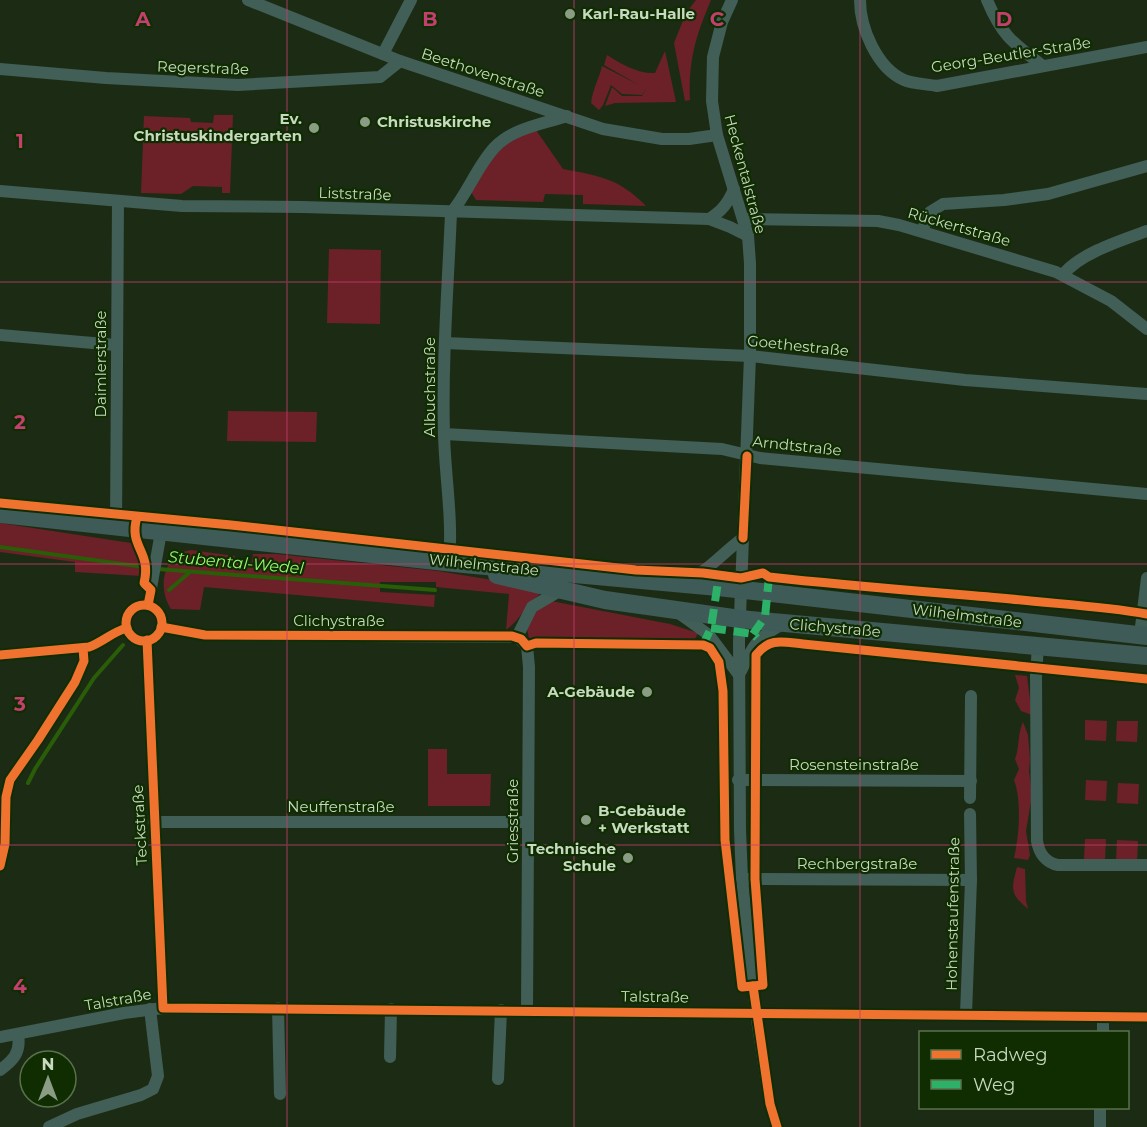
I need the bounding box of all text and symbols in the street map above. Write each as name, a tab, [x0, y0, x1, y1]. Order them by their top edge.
place label: Karl-Rau-Halle	[582, 4, 695, 23]
text: A	[134, 7, 151, 31]
text: B	[422, 7, 438, 31]
marker: Karl-Rau-Halle	[563, 7, 577, 21]
text: C	[710, 7, 725, 31]
text: D	[996, 7, 1012, 31]
street label: Georg-Beutler-Straße	[930, 32, 1092, 77]
street label: Beethovenstraße	[419, 44, 547, 101]
street label: Regerstraße	[157, 56, 249, 79]
place label: Ev. Christuskindergarten	[134, 109, 302, 145]
place label: Christuskirche	[377, 112, 491, 131]
street label: Heckentalstraße	[720, 112, 771, 236]
marker: Christuskirche	[358, 115, 372, 129]
marker: Ev. Christuskindergarten	[307, 121, 321, 135]
text: 1	[16, 129, 24, 153]
street label: Liststraße	[318, 183, 392, 204]
street label: Rückertstraße	[906, 203, 1013, 250]
street label: Daimlerstraße	[91, 310, 110, 418]
street label: Goethestraße	[746, 331, 850, 360]
street label: Albuchstraße	[420, 337, 439, 437]
text: 2	[14, 410, 26, 434]
street label: Arndtstraße	[751, 431, 843, 460]
water label: Stubental-Wedel	[167, 547, 305, 578]
street label: Wilhelmstraße	[428, 549, 540, 580]
street label: Wilhelmstraße	[911, 599, 1023, 632]
street label: Clichystraße	[293, 611, 385, 630]
street label: Clichystraße	[789, 614, 882, 641]
place label: A-Gebäude	[546, 682, 635, 701]
marker: A-Gebäude	[640, 685, 654, 699]
text: 3	[13, 692, 26, 716]
street label: Rosensteinstraße	[789, 755, 919, 774]
street label: Griesstraße	[503, 779, 522, 863]
street label: Teckstraße	[128, 784, 151, 866]
street label: Neuffenstraße	[287, 797, 395, 816]
place label: B-Gebäude + Werkstatt	[598, 801, 690, 837]
marker: B-Gebäude + Werkstatt	[579, 813, 593, 827]
street label: Hohenstaufenstraße	[942, 837, 963, 991]
place label: Technische Schule	[527, 839, 616, 875]
marker: Technische Schule	[621, 851, 635, 865]
street label: Rechbergstraße	[797, 854, 917, 873]
text: 4	[13, 974, 27, 998]
street label: Talstraße	[83, 984, 153, 1015]
street label: Talstraße	[621, 986, 689, 1007]
legend	[919, 1031, 1129, 1109]
text: Radweg	[973, 1044, 1048, 1066]
north arrow	[18, 1049, 78, 1109]
text: N	[42, 1055, 54, 1074]
text: Weg	[973, 1074, 1015, 1096]

